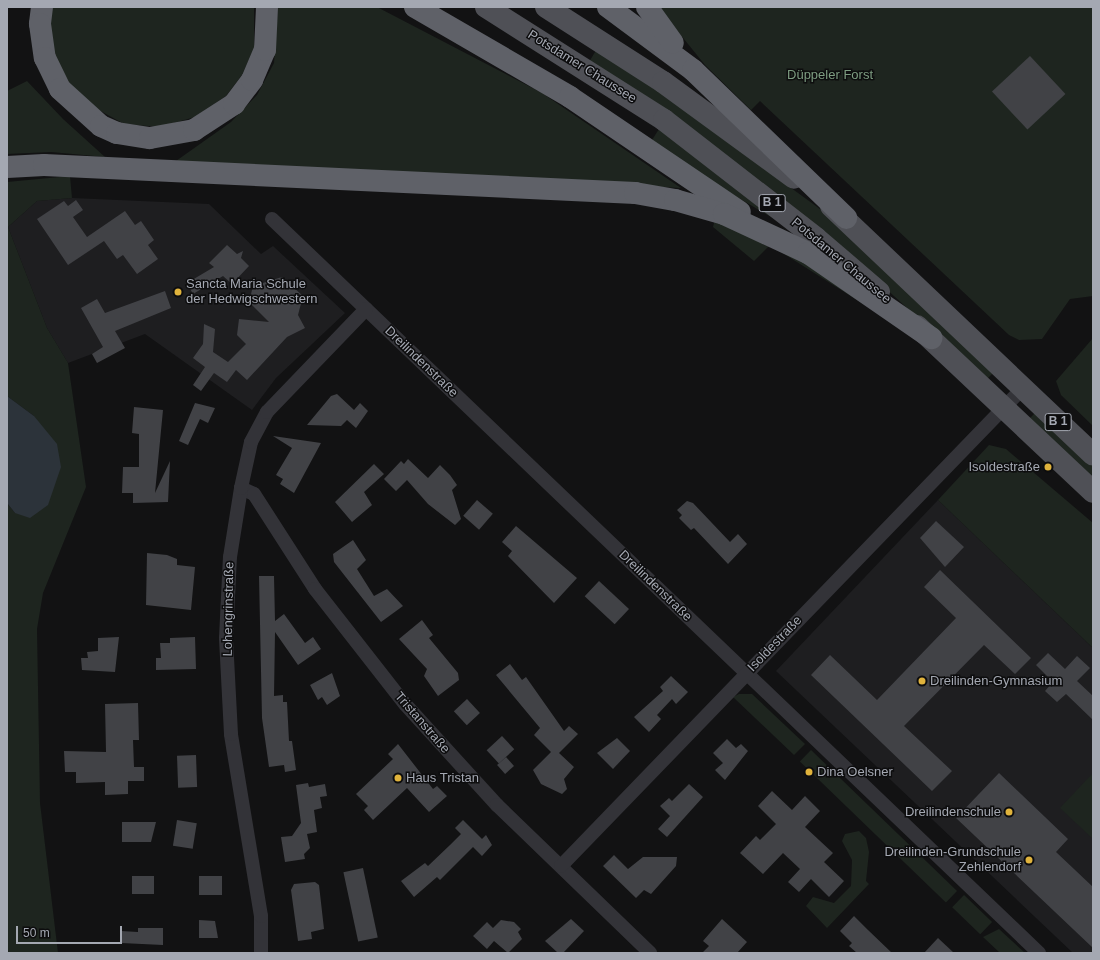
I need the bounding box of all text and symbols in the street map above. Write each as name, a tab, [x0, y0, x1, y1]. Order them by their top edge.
street label: Potsdamer Chaussee	[525, 27, 639, 107]
park label: Düppeler Forst	[787, 67, 873, 83]
road number: B 1	[758, 193, 786, 213]
street label: Potsdamer Chaussee	[788, 215, 894, 307]
place label: Sancta Maria Schule der Hedwigschwestern	[186, 277, 318, 308]
marker: Sancta Maria Schule der Hedwigschwestern	[173, 287, 183, 297]
street label: Dreilindenstraße	[381, 323, 461, 401]
road number: B 1	[1044, 412, 1072, 432]
place label: Isoldestraße	[968, 459, 1040, 475]
marker: Isoldestraße	[1043, 462, 1053, 472]
street label: Dreilindenstraße	[615, 547, 695, 625]
street label: Lohengrinstraße	[220, 562, 238, 656]
street label: Isoldestraße	[745, 613, 805, 675]
place label: Dreilinden-Gymnasium	[930, 673, 1062, 689]
marker: Dreilinden-Gymnasium	[917, 676, 927, 686]
street label: Tristanstraße	[391, 689, 453, 757]
place label: Dina Oelsner	[817, 764, 893, 780]
marker: Dina Oelsner	[804, 767, 814, 777]
place label: Haus Tristan	[406, 770, 479, 786]
marker: Haus Tristan	[393, 773, 403, 783]
place label: Dreilindenschule	[905, 804, 1001, 820]
marker: Dreilindenschule	[1004, 807, 1014, 817]
place label: Dreilinden-Grundschule Zehlendorf	[884, 845, 1021, 876]
marker: Dreilinden-Grundschule Zehlendorf	[1024, 855, 1034, 865]
scale bar	[18, 918, 124, 944]
text: 50 m	[23, 926, 50, 940]

